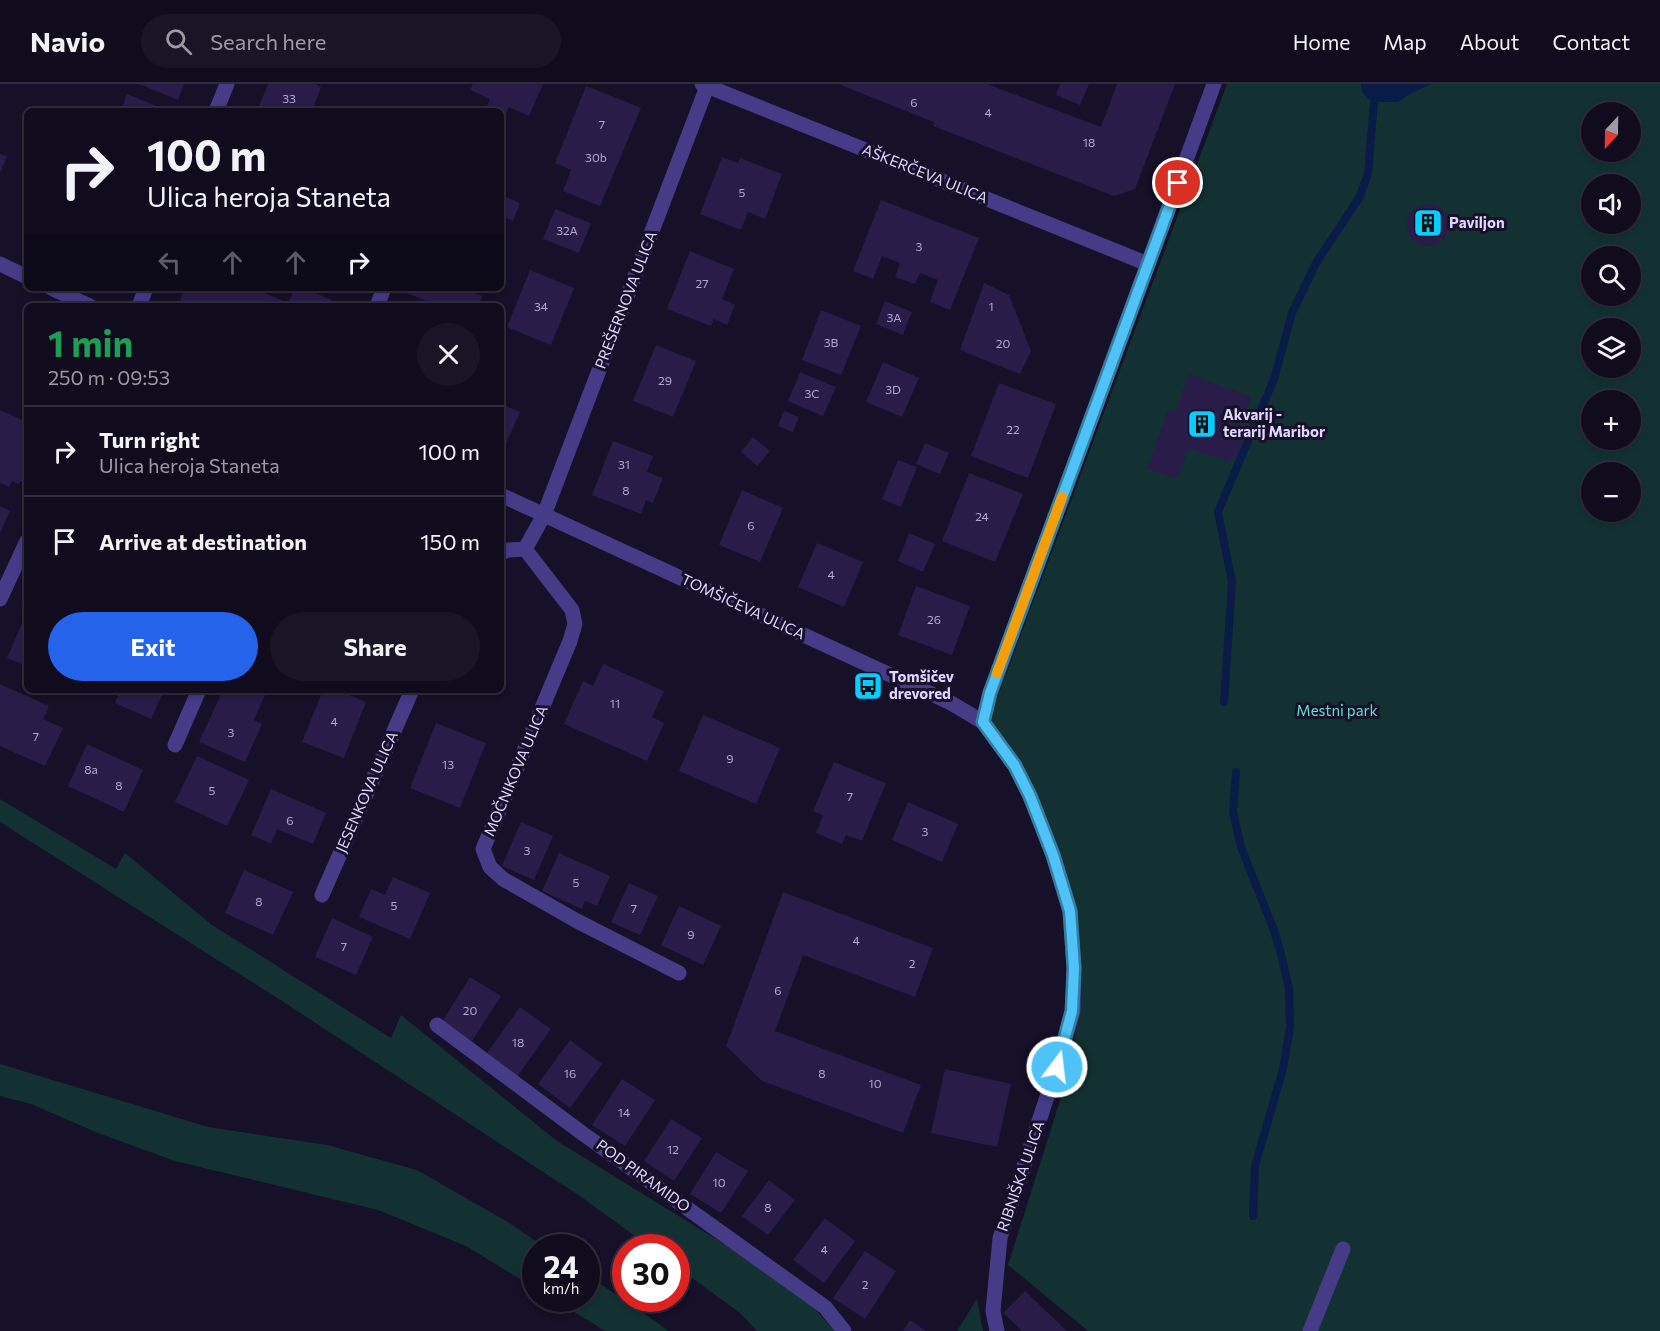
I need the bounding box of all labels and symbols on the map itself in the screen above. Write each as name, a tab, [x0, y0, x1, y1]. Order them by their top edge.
house number: 33	[282, 91, 296, 105]
house number: 6	[910, 95, 918, 109]
north arrow	[1581, 102, 1641, 162]
house number: 4	[984, 105, 992, 119]
house number: 7	[599, 117, 605, 131]
house number: 18	[1083, 135, 1095, 149]
street label: AŠKERČEVA ULICA	[860, 139, 991, 206]
house number: 30b	[585, 150, 607, 164]
pin	[1152, 157, 1203, 208]
house number: 5	[739, 185, 746, 199]
building icon: Paviljon	[1412, 207, 1444, 239]
place label: Paviljon	[1449, 213, 1505, 231]
house number: 32A	[556, 223, 578, 237]
street label: PREŠERNOVA ULICA	[590, 228, 660, 371]
house number: 3	[916, 239, 923, 253]
house number: 27	[696, 276, 708, 290]
house number: 34	[534, 299, 548, 313]
house number: 1	[988, 299, 994, 313]
house number: 3A	[887, 310, 901, 324]
house number: 3B	[824, 335, 839, 349]
house number: 20	[996, 336, 1010, 350]
house number: 29	[658, 373, 672, 387]
house number: 3D	[885, 382, 901, 396]
house number: 3C	[804, 386, 820, 400]
place label: Akvarij - terarij Maribor	[1223, 405, 1325, 440]
building icon: Akvarij - terarij Maribor	[1186, 408, 1218, 440]
house number: 22	[1006, 422, 1020, 436]
house number: 31	[618, 457, 630, 471]
house number: 8	[622, 483, 630, 497]
house number: 24	[975, 509, 989, 523]
house number: 6	[747, 518, 755, 532]
house number: 4	[827, 567, 835, 581]
street label: TOMŠIČEVA ULICA	[679, 569, 809, 643]
house number: 26	[927, 612, 941, 626]
place label: Tomšičev drevored	[889, 667, 954, 702]
bus stop icon: Tomšičev drevored	[852, 670, 884, 702]
house number: 11	[610, 696, 620, 710]
park label: Mestni park	[1296, 701, 1378, 719]
street label: MOČNIKOVA ULICA	[478, 702, 551, 839]
house number: 4	[330, 714, 338, 728]
house number: 3	[228, 725, 235, 739]
street label: JESENKOVA ULICA	[331, 728, 401, 855]
house number: 7	[33, 729, 39, 743]
house number: 9	[726, 751, 734, 765]
house number: 13	[442, 757, 454, 771]
house number: 8a	[84, 762, 98, 776]
house number: 8	[115, 778, 123, 792]
house number: 5	[209, 783, 216, 797]
house number: 7	[847, 789, 853, 803]
house number: 6	[286, 813, 294, 827]
house number: 3	[922, 824, 929, 838]
house number: 3	[524, 843, 531, 857]
house number: 5	[573, 875, 580, 889]
house number: 8	[255, 894, 263, 908]
house number: 5	[391, 898, 398, 912]
house number: 7	[631, 901, 637, 915]
house number: 9	[687, 927, 695, 941]
house number: 4	[852, 933, 860, 947]
house number: 7	[341, 939, 347, 953]
house number: 2	[909, 956, 916, 970]
house number: 6	[774, 983, 782, 997]
house number: 20	[463, 1003, 477, 1017]
house number: 18	[512, 1035, 524, 1049]
position arrow	[1025, 1035, 1089, 1099]
house number: 16	[564, 1066, 576, 1080]
house number: 8	[818, 1066, 826, 1080]
house number: 10	[869, 1076, 882, 1090]
house number: 14	[618, 1105, 630, 1119]
street label: RIBNIŠKA ULICA	[992, 1118, 1047, 1233]
street label: POD PIRAMIDO	[593, 1135, 694, 1215]
house number: 12	[667, 1142, 679, 1156]
house number: 10	[713, 1175, 726, 1189]
house number: 8	[764, 1200, 772, 1214]
speed limit sign: 30	[612, 1234, 690, 1312]
house number: 4	[820, 1242, 828, 1256]
house number: 2	[862, 1277, 869, 1291]

